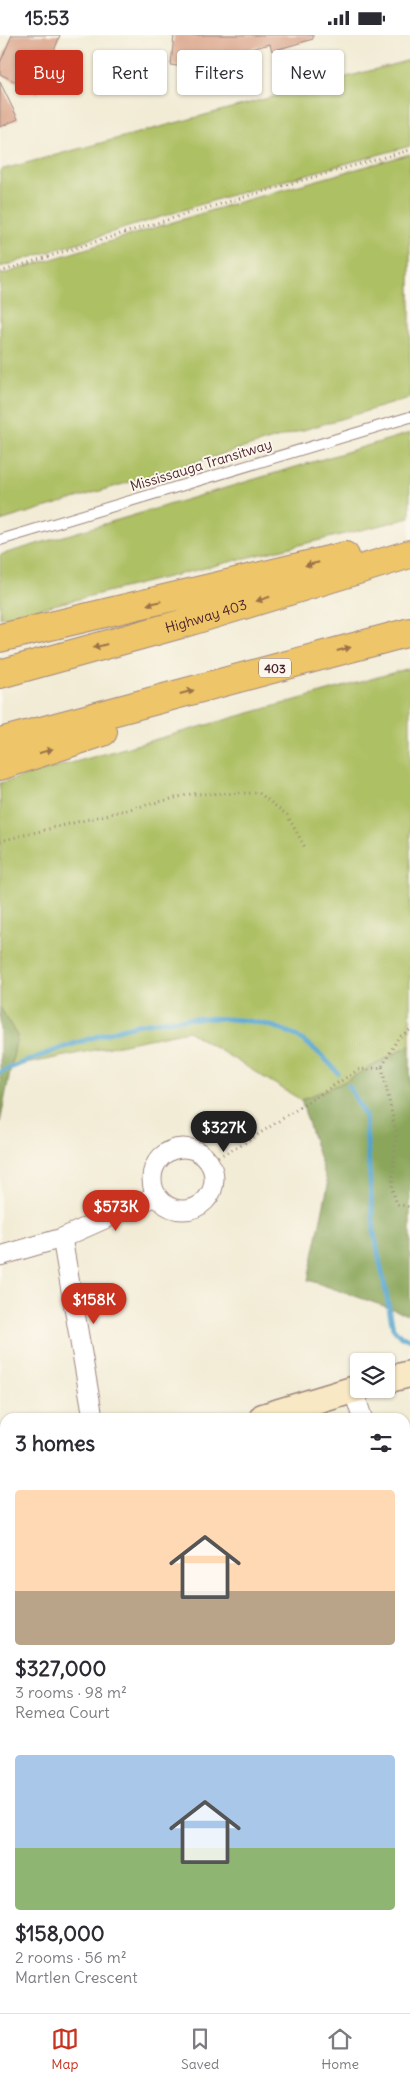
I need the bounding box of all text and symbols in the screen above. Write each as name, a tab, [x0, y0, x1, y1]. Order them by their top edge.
text: 15:53	[25, 6, 69, 30]
chip: Buy	[15, 50, 83, 95]
chip: Rent	[93, 50, 167, 95]
chip: Filters	[177, 50, 262, 95]
chip: New	[272, 50, 344, 95]
street label: Mississauga Transitway	[128, 435, 274, 495]
one-way arrow	[304, 560, 319, 568]
street label: Highway 403	[163, 595, 249, 637]
one-way arrow	[255, 595, 270, 603]
one-way arrow	[145, 599, 161, 607]
one-way arrow	[93, 643, 108, 651]
one-way arrow	[337, 645, 352, 653]
road number: 403	[259, 659, 291, 677]
one-way arrow	[180, 688, 195, 696]
one-way arrow	[39, 746, 54, 754]
pin: $327K	[189, 1111, 259, 1153]
text: $327K	[202, 1117, 246, 1137]
pin: $573K	[81, 1189, 151, 1232]
text: $573K	[94, 1196, 138, 1216]
pin: $158K	[59, 1283, 129, 1325]
text: $158K	[72, 1289, 116, 1309]
map controls	[350, 1353, 395, 1398]
button: layers	[350, 1353, 395, 1398]
icon: filters	[367, 1429, 395, 1457]
text: 3 homes	[15, 1430, 95, 1457]
icon: home	[160, 1522, 250, 1612]
text: $327,000	[15, 1655, 106, 1682]
text: 3 rooms · 98 m²	[15, 1682, 127, 1702]
text: Remea Court	[15, 1702, 110, 1722]
icon: home	[160, 1787, 250, 1877]
text: $158,000	[15, 1920, 105, 1947]
text: 2 rooms · 56 m²	[15, 1947, 127, 1967]
text: Martlen Crescent	[15, 1967, 138, 1987]
tab: Map	[51, 2025, 79, 2073]
tab: Saved	[181, 2025, 219, 2073]
tab: Home	[321, 2025, 359, 2073]

